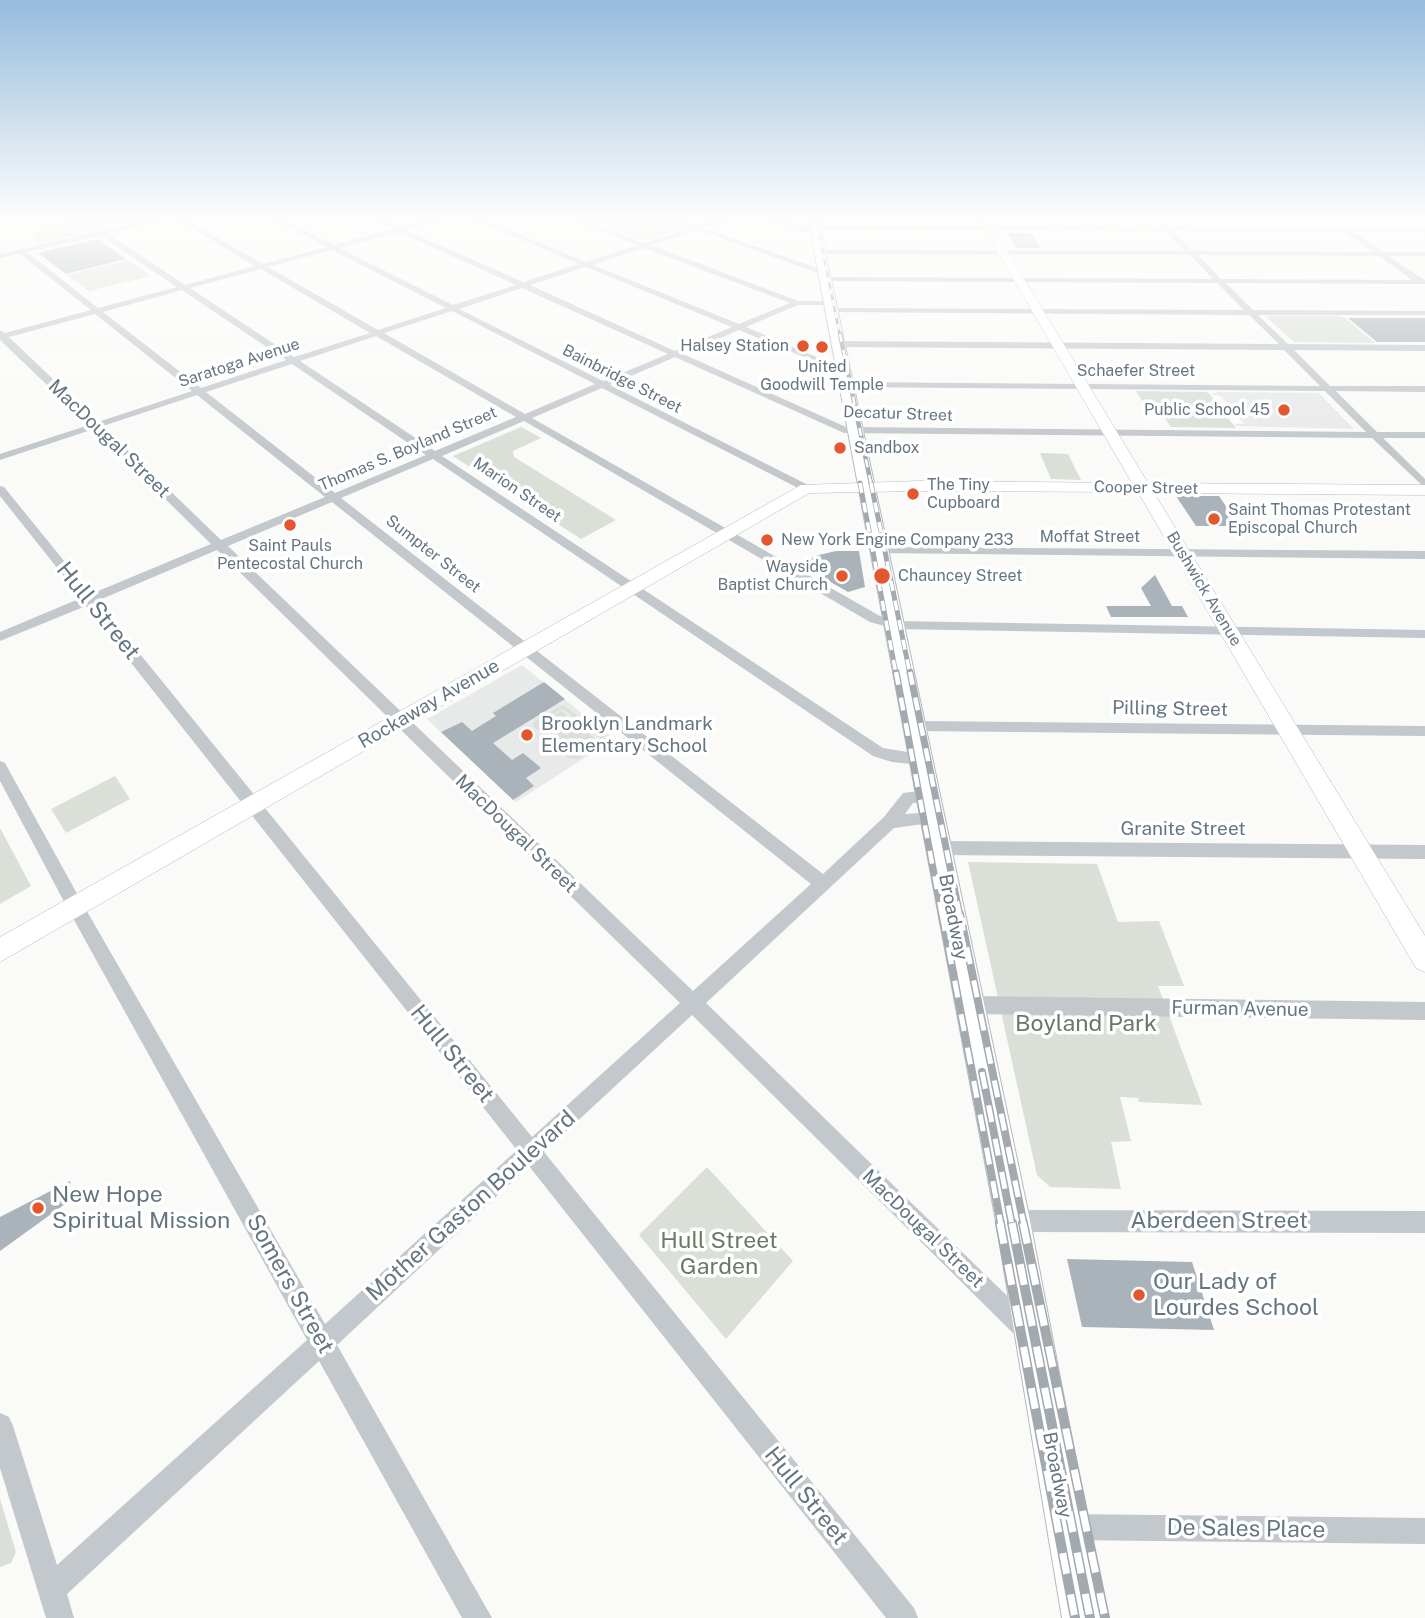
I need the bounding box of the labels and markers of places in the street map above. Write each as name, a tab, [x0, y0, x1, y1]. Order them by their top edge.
place label: Halsey Station	[680, 336, 789, 356]
marker: Halsey Station	[795, 338, 811, 354]
marker: United Goodwill Temple	[814, 339, 830, 355]
place label: United Goodwill Temple	[760, 357, 884, 395]
place label: Public School 45	[1144, 400, 1270, 420]
marker: Public School 45	[1276, 402, 1292, 418]
place label: Sandbox	[854, 438, 919, 458]
marker: Sandbox	[832, 440, 848, 456]
place label: The Tiny Cupboard	[927, 475, 1000, 513]
marker: The Tiny Cupboard	[905, 486, 921, 502]
place label: Saint Thomas Protestant Episcopal Church	[1228, 500, 1411, 538]
marker: Saint Thomas Protestant Episcopal Church	[1206, 511, 1222, 527]
marker: Saint Pauls Pentecostal Church	[282, 517, 298, 533]
place label: New York Engine Company 233	[781, 530, 1013, 550]
marker: New York Engine Company 233	[759, 532, 775, 548]
place label: Saint Pauls Pentecostal Church	[217, 536, 363, 574]
place label: Wayside Baptist Church	[717, 557, 828, 595]
marker: Chauncey Street	[872, 566, 892, 586]
place label: Chauncey Street	[898, 566, 1022, 586]
marker: Wayside Baptist Church	[834, 568, 850, 584]
place label: Brooklyn Landmark Elementary School	[541, 713, 713, 757]
marker: Brooklyn Landmark Elementary School	[519, 727, 535, 743]
place label: New Hope Spiritual Mission	[52, 1181, 230, 1235]
marker: New Hope Spiritual Mission	[30, 1200, 46, 1216]
place label: Our Lady of Lourdes School	[1153, 1268, 1319, 1322]
marker: Our Lady of Lourdes School	[1131, 1287, 1147, 1303]

